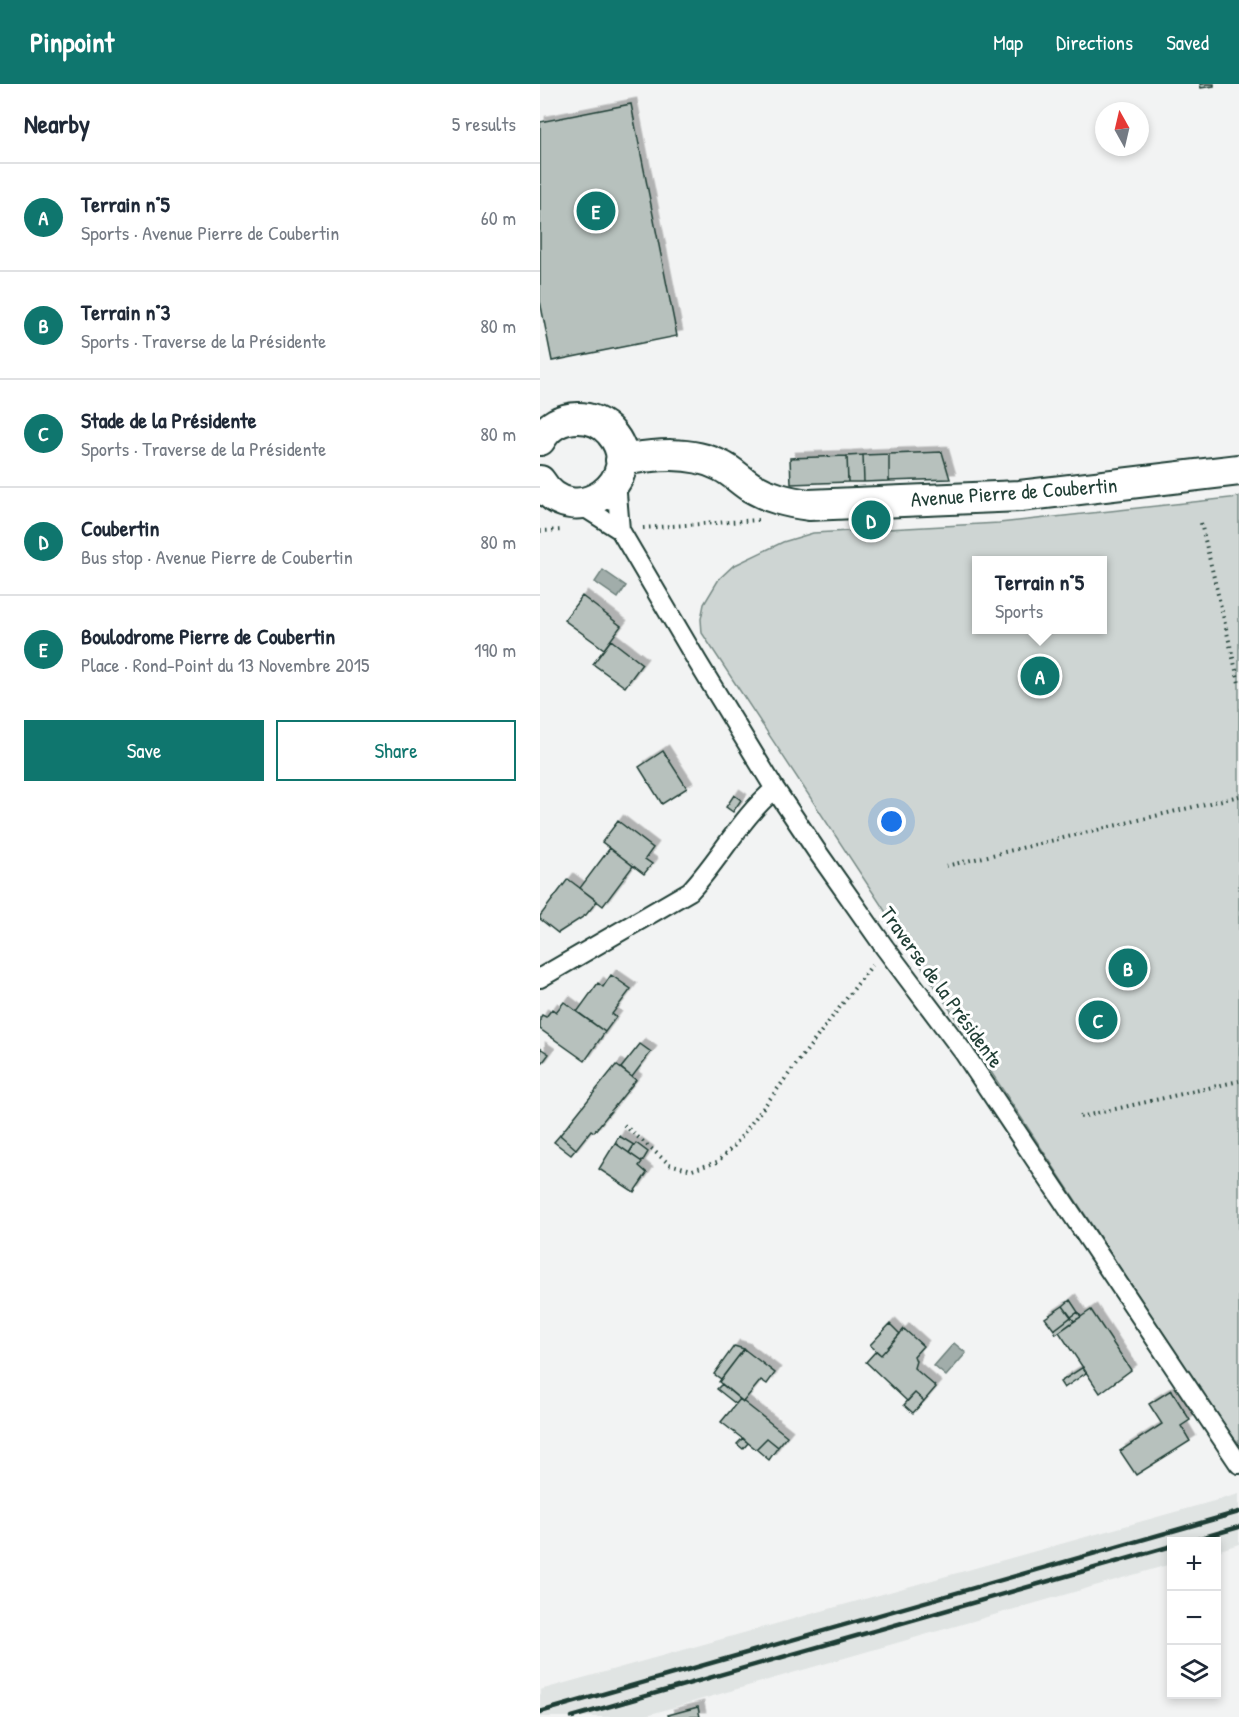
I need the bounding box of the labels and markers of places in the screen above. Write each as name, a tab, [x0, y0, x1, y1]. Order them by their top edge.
pin: E	[576, 188, 616, 234]
pin: D	[852, 498, 890, 542]
pin: A	[1020, 654, 1060, 698]
pin: B	[1108, 946, 1148, 990]
pin: C	[1078, 998, 1118, 1042]

